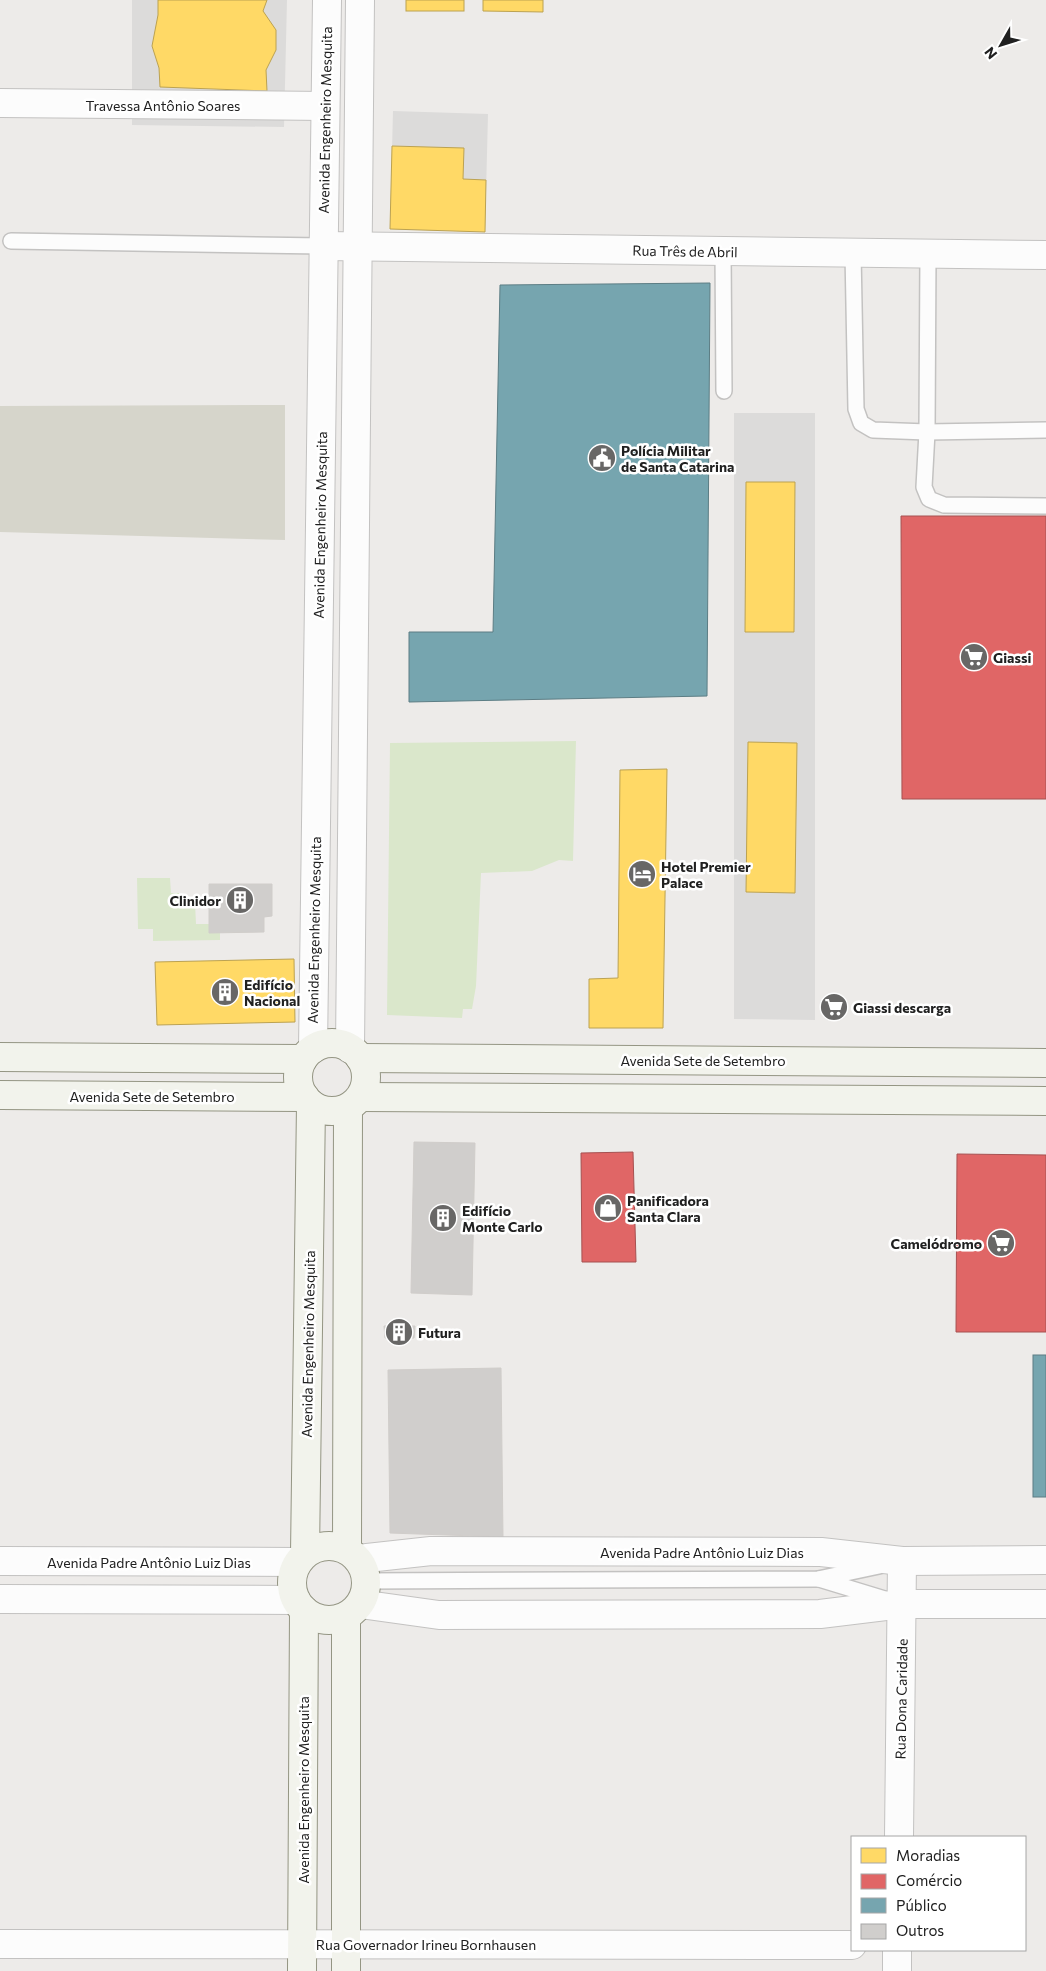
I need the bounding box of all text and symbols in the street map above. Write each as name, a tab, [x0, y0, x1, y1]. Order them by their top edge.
north arrow	[976, 20, 1026, 70]
street label: Avenida Engenheiro Mesquita	[315, 26, 335, 214]
text: N	[981, 44, 1000, 63]
street label: Travessa Antônio Soares	[86, 97, 240, 114]
street label: Rua Três de Abril	[632, 242, 738, 260]
street label: Avenida Engenheiro Mesquita	[310, 431, 330, 619]
place label: Polícia Militar de Santa Catarina	[621, 442, 734, 475]
public building icon: Polícia Militar de Santa Catarina	[587, 443, 617, 473]
supermarket icon: Giassi	[959, 642, 989, 672]
place label: Giassi	[993, 649, 1031, 666]
street label: Avenida Engenheiro Mesquita	[304, 836, 324, 1024]
place label: Hotel Premier Palace	[661, 858, 751, 891]
hotel icon: Hotel Premier Palace	[627, 859, 657, 889]
building icon: Clinidor	[225, 885, 255, 915]
place label: Clinidor	[169, 892, 221, 909]
place label: Edifício Nacional	[244, 976, 300, 1009]
building icon: Edifício Nacional	[210, 977, 240, 1007]
supermarket icon: Giassi descarga	[819, 992, 849, 1022]
place label: Giassi descarga	[853, 999, 951, 1016]
street label: Avenida Sete de Setembro	[620, 1052, 786, 1069]
street label: Avenida Sete de Setembro	[69, 1088, 235, 1105]
place label: Panificadora Santa Clara	[627, 1192, 709, 1225]
shop icon: Panificadora Santa Clara	[593, 1193, 623, 1223]
place label: Edifício Monte Carlo	[462, 1202, 543, 1235]
building icon: Edifício Monte Carlo	[428, 1203, 458, 1233]
supermarket icon: Camelódromo	[986, 1228, 1016, 1258]
place label: Camelódromo	[891, 1235, 982, 1252]
street label: Avenida Engenheiro Mesquita	[298, 1250, 318, 1438]
building icon: Futura	[384, 1317, 414, 1347]
place label: Futura	[418, 1324, 461, 1341]
street label: Avenida Padre Antônio Luiz Dias	[600, 1544, 804, 1561]
street label: Avenida Padre Antônio Luiz Dias	[47, 1554, 251, 1571]
street label: Rua Dona Caridade	[891, 1638, 911, 1760]
street label: Avenida Engenheiro Mesquita	[295, 1696, 312, 1884]
legend	[851, 1836, 1026, 1951]
text: Moradias	[896, 1846, 960, 1864]
text: Comércio	[896, 1871, 962, 1889]
text: Público	[896, 1896, 947, 1914]
text: Outros	[896, 1921, 944, 1939]
street label: Rua Governador Irineu Bornhausen	[316, 1936, 536, 1953]

